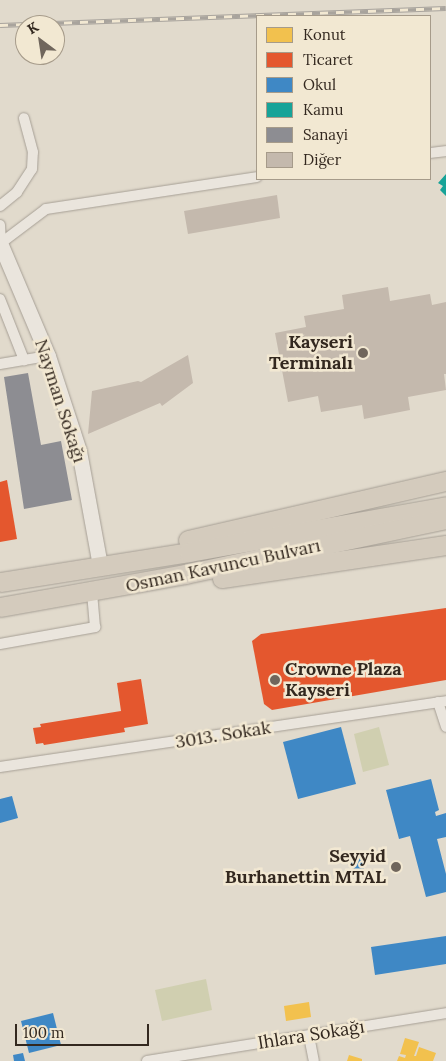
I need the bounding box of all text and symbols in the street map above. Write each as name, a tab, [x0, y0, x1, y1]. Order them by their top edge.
north arrow	[15, 15, 65, 65]
legend	[256, 15, 431, 180]
text: K	[24, 18, 42, 38]
text: Konut	[303, 25, 346, 44]
text: Ticaret	[303, 50, 353, 69]
text: Okul	[303, 75, 336, 94]
text: Kamu	[303, 100, 343, 119]
text: Sanayi	[303, 125, 348, 144]
text: Diğer	[303, 150, 341, 169]
place label: Kayseri Terminalı	[269, 332, 353, 374]
street label: Nayman Sokağı	[30, 337, 90, 465]
marker: Kayseri Terminalı	[357, 347, 369, 359]
street label: Osman Kavuncu Bulvarı	[124, 535, 322, 597]
place label: Crowne Plaza Kayseri	[285, 659, 402, 702]
marker: Crowne Plaza Kayseri	[269, 674, 281, 686]
street label: 3013. Sokak	[174, 717, 272, 753]
place label: Seyyid Burhanettin MTAL	[225, 846, 386, 889]
marker: Seyyid Burhanettin MTAL	[390, 861, 402, 873]
scale bar	[18, 1014, 151, 1046]
street label: Ihlara Sokağı	[256, 1016, 366, 1054]
text: 100 m	[23, 1023, 64, 1042]

